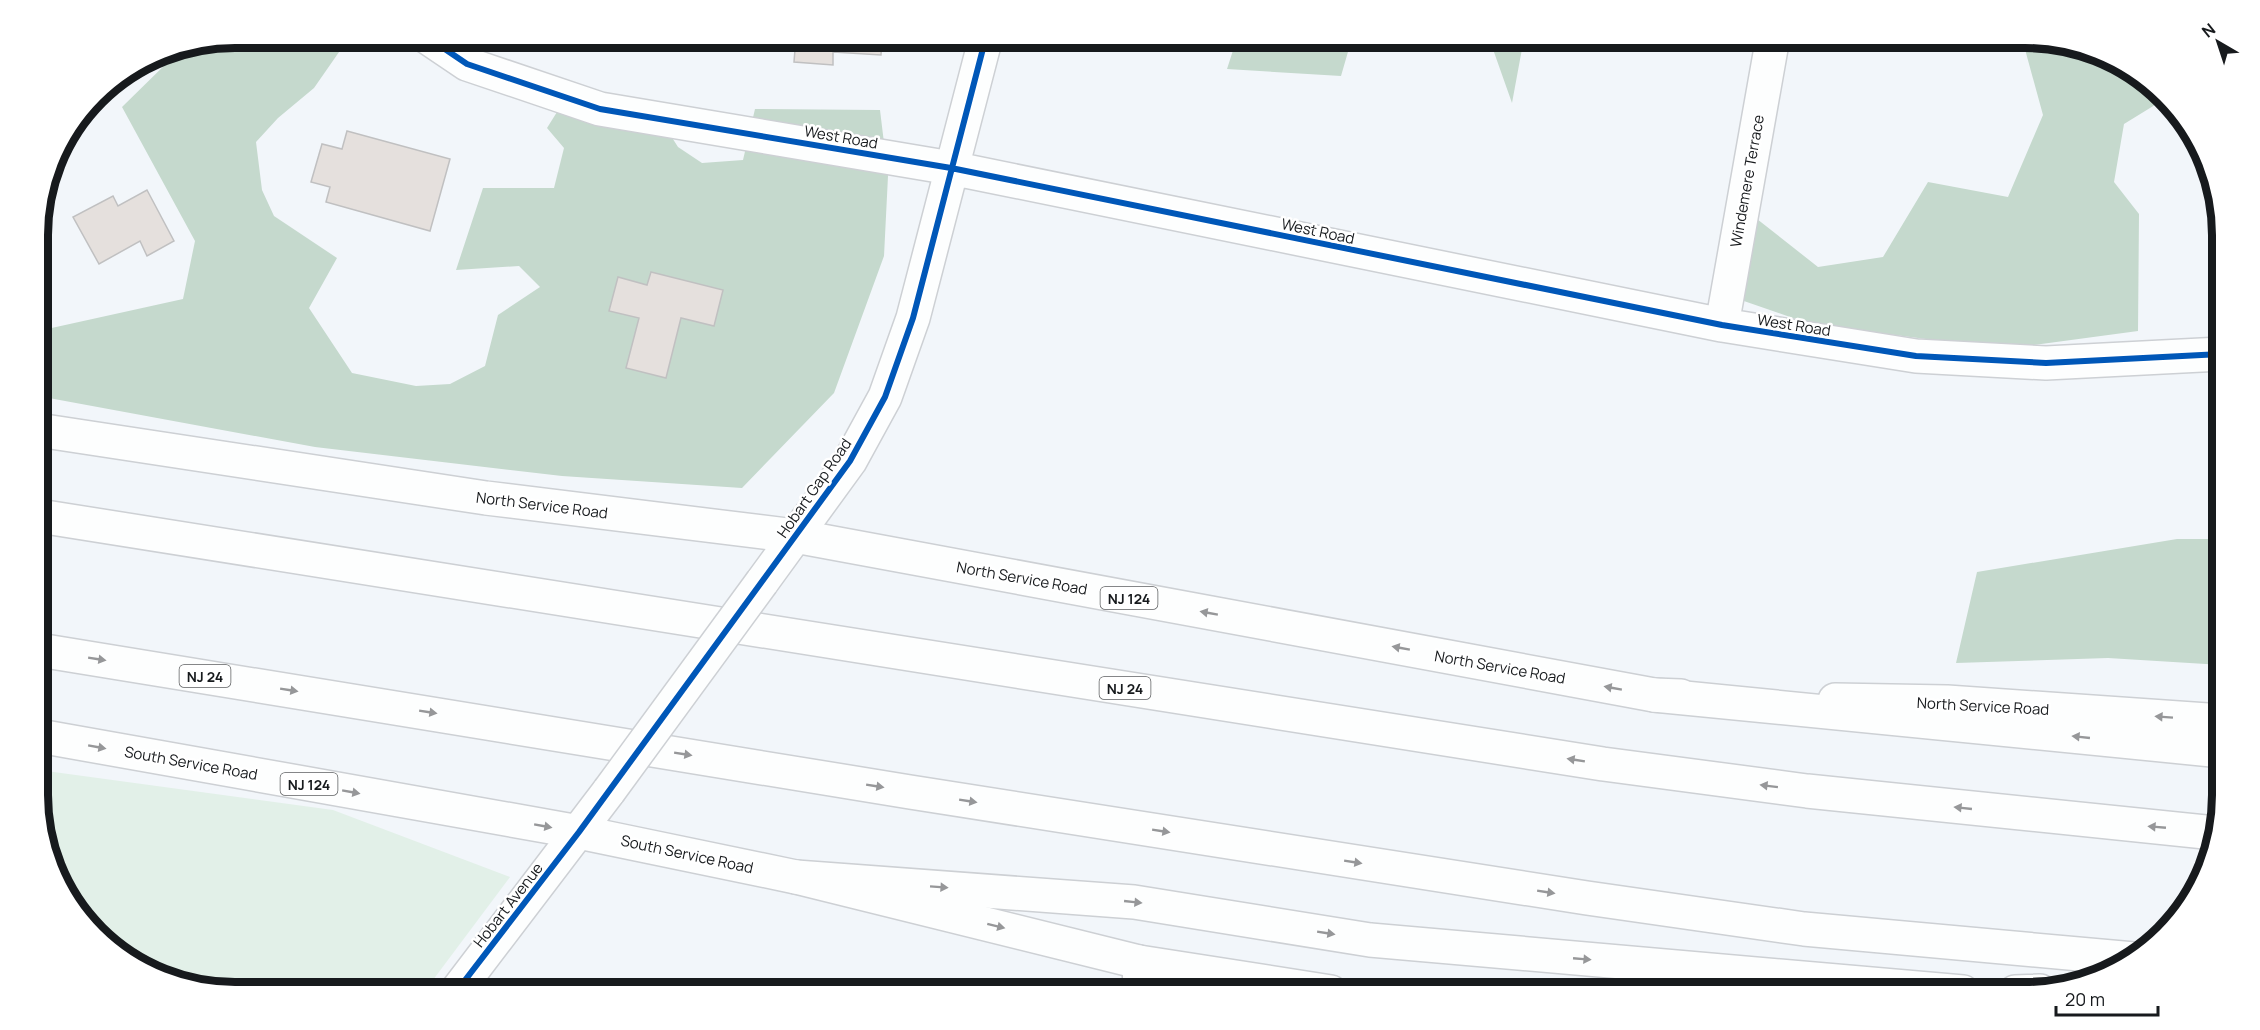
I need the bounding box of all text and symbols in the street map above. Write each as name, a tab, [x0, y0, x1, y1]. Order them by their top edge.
north arrow	[2188, 12, 2248, 72]
text: N	[2197, 18, 2220, 43]
street label: Windemere Terrace	[1725, 113, 1769, 249]
street label: West Road	[803, 120, 879, 154]
street label: West Road	[1279, 213, 1357, 249]
street label: West Road	[1756, 309, 1832, 341]
street label: Hobart Gap Road	[772, 434, 856, 542]
street label: North Service Road	[475, 487, 609, 523]
street label: North Service Road	[955, 556, 1089, 600]
road number: NJ 124	[1100, 587, 1158, 609]
one-way arrow	[1199, 608, 1218, 617]
one-way arrow	[1391, 643, 1410, 652]
street label: North Service Road	[1433, 645, 1567, 689]
one-way arrow	[87, 655, 106, 664]
road number: NJ 24	[180, 665, 230, 687]
road number: NJ 24	[1100, 677, 1150, 699]
one-way arrow	[1604, 683, 1623, 692]
one-way arrow	[280, 685, 299, 694]
street label: North Service Road	[1916, 692, 2050, 720]
one-way arrow	[419, 708, 438, 717]
one-way arrow	[2154, 712, 2173, 722]
one-way arrow	[2071, 732, 2090, 742]
street label: South Service Road	[123, 741, 259, 785]
one-way arrow	[87, 742, 106, 751]
one-way arrow	[674, 750, 693, 759]
one-way arrow	[1566, 755, 1585, 764]
road number: NJ 124	[280, 773, 338, 795]
one-way arrow	[1759, 781, 1778, 790]
one-way arrow	[866, 782, 885, 791]
one-way arrow	[341, 787, 360, 796]
one-way arrow	[959, 797, 978, 806]
one-way arrow	[1953, 803, 1972, 812]
one-way arrow	[533, 821, 552, 830]
one-way arrow	[2147, 822, 2166, 832]
one-way arrow	[1151, 827, 1170, 836]
street label: South Service Road	[619, 830, 755, 878]
one-way arrow	[1344, 857, 1363, 866]
street label: Hobart Avenue	[468, 858, 548, 952]
one-way arrow	[929, 883, 948, 892]
one-way arrow	[1537, 888, 1556, 897]
one-way arrow	[1124, 897, 1143, 907]
one-way arrow	[987, 922, 1005, 932]
one-way arrow	[1316, 928, 1335, 937]
one-way arrow	[1573, 954, 1592, 964]
scale bar	[2056, 979, 2158, 1017]
text: 20 m	[2065, 987, 2105, 1011]

